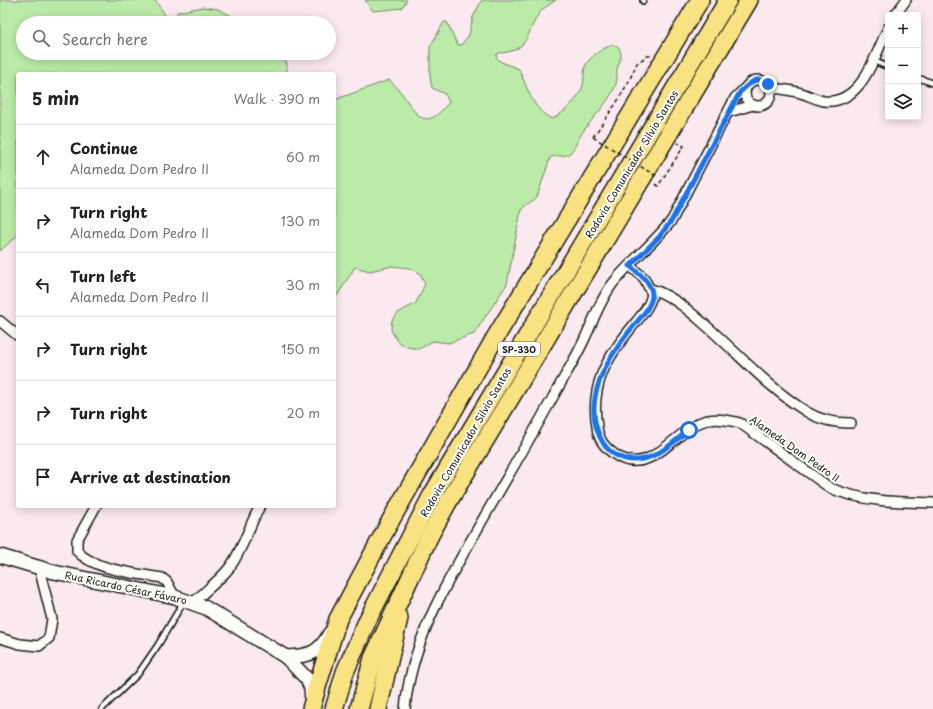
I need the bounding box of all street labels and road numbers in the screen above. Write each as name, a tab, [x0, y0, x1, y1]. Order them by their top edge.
street label: Rodovia Comunicador Silvio Santos	[581, 87, 681, 241]
road number: SP-330	[498, 342, 540, 356]
street label: Rodovia Comunicador Silvio Santos	[416, 364, 514, 519]
street label: Alameda Dom Pedro II	[747, 411, 843, 485]
street label: Rua Ricardo César Fávaro	[64, 567, 189, 607]

